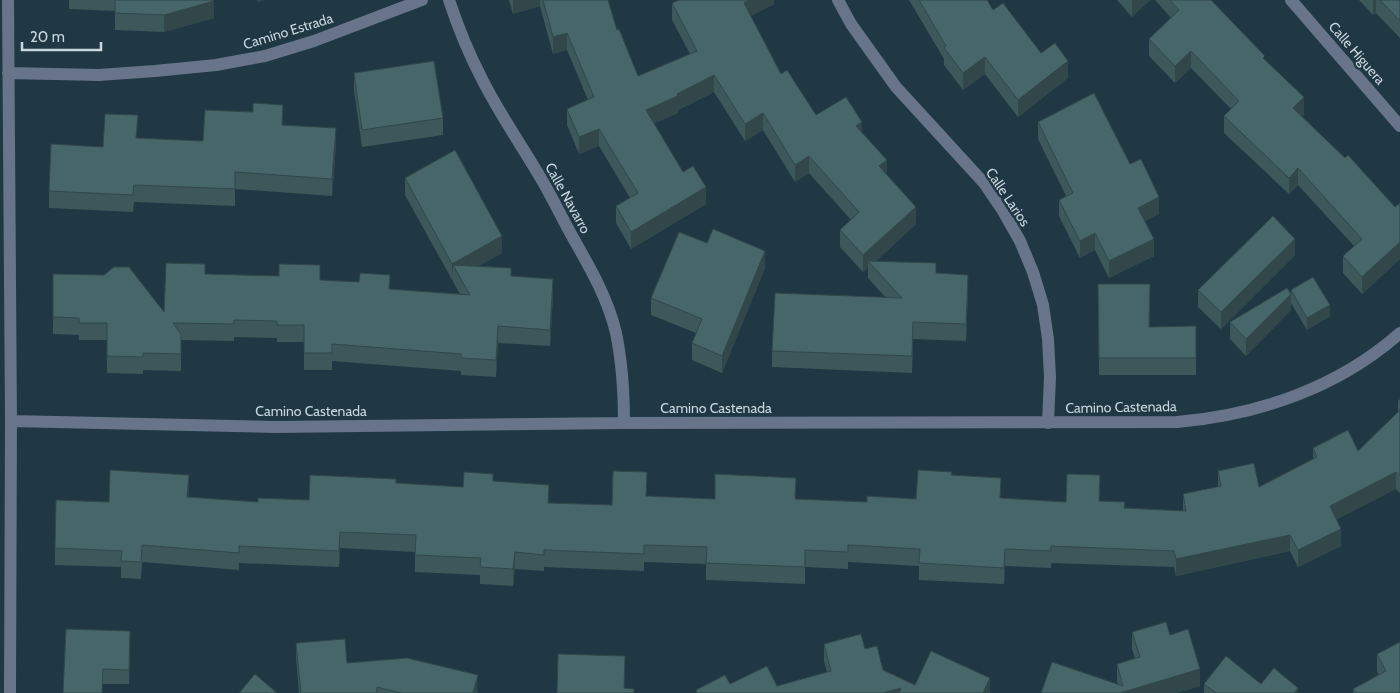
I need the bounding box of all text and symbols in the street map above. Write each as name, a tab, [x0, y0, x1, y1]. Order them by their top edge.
street label: Camino Estrada	[241, 9, 335, 53]
street label: Calle Higuera	[1325, 18, 1389, 88]
scale bar	[22, 20, 101, 52]
text: 20 m	[30, 28, 65, 46]
street label: Calle Navarro	[541, 159, 595, 237]
street label: Calle Larios	[982, 164, 1034, 230]
street label: Camino Castenada	[1065, 397, 1177, 417]
street label: Camino Castenada	[660, 399, 772, 417]
street label: Camino Castenada	[255, 402, 367, 420]

